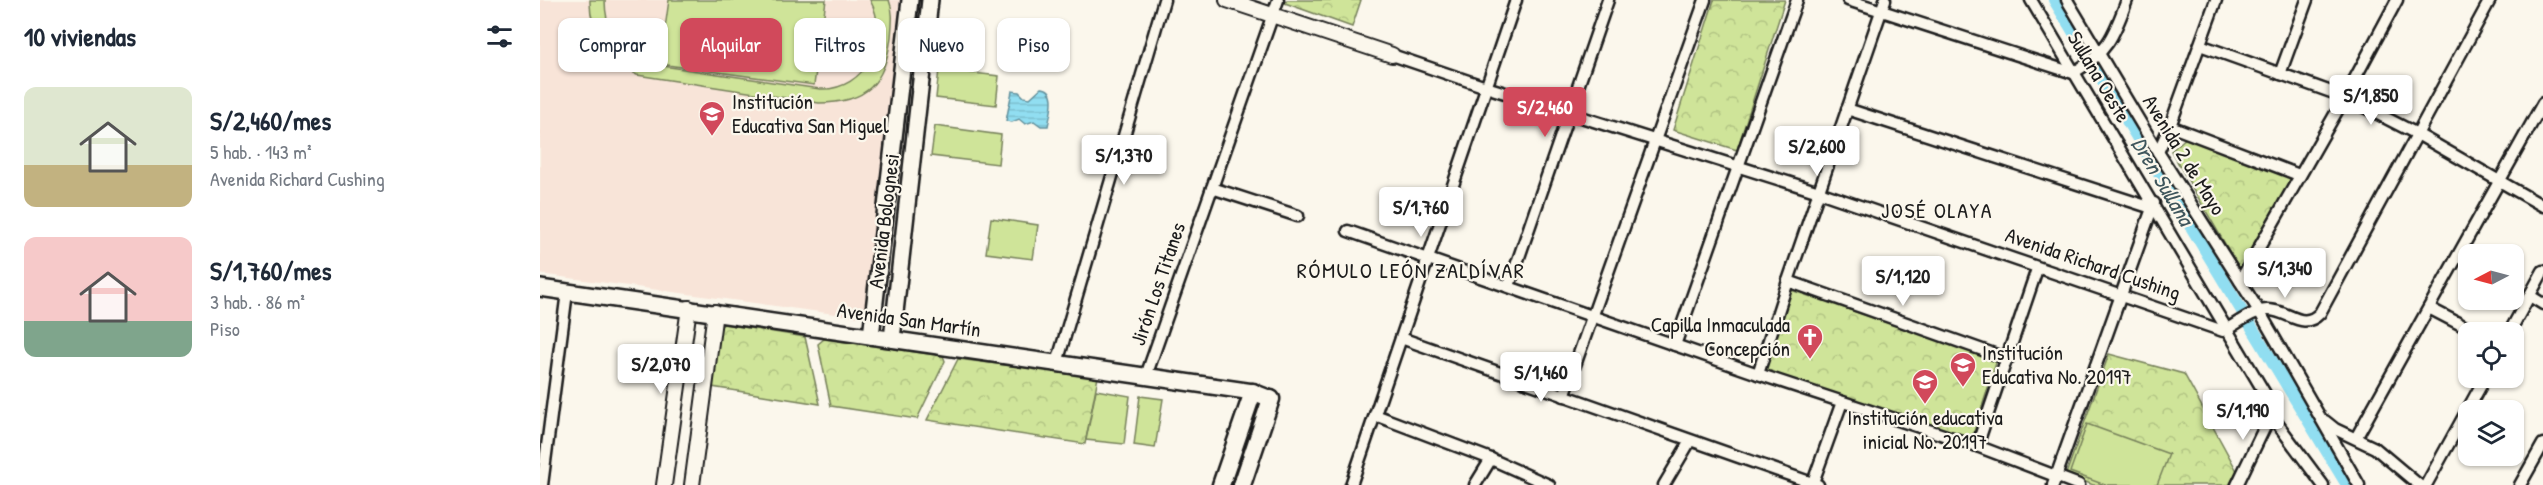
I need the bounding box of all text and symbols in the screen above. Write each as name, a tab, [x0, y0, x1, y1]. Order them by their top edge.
chip: Comprar	[558, 18, 668, 72]
chip: Alquilar	[680, 18, 782, 72]
chip: Filtros	[794, 18, 886, 72]
chip: Nuevo	[898, 18, 985, 72]
chip: Piso	[997, 18, 1070, 72]
text: 10 viviendas	[24, 19, 136, 54]
icon: filters	[483, 20, 516, 53]
street label: Sullana Oeste	[2061, 26, 2138, 128]
pin: S/1,850	[2316, 75, 2426, 126]
text: S/1,850	[2343, 81, 2399, 108]
place label: Institución Educativa San Miguel	[732, 87, 889, 140]
pin: S/2,460	[1490, 87, 1600, 138]
street label: Avenida 2 de Mayo	[2136, 89, 2233, 220]
text: S/2,460	[1517, 93, 1573, 120]
school or university icon: Institución Educativa San Miguel	[697, 99, 727, 137]
text: S/2,460/mes	[210, 103, 331, 138]
icon: home	[72, 111, 144, 183]
pin: S/2,600	[1762, 126, 1872, 177]
water label: Dren Sullana	[2125, 131, 2202, 233]
text: S/2,600	[1789, 132, 1845, 159]
pin: S/1,370	[1069, 135, 1179, 186]
text: 5 hab. · 143 m²	[210, 138, 312, 165]
text: S/1,370	[1096, 141, 1152, 168]
street label: Avenida Bolognesi	[861, 152, 906, 290]
text: Avenida Richard Cushing	[210, 165, 385, 192]
pin: S/1,760	[1366, 187, 1476, 238]
text: S/1,760	[1393, 193, 1449, 220]
district label: JOSÉ OLAYA	[1881, 195, 1993, 225]
street label: Jirón Los Titanes	[1123, 218, 1192, 349]
street label: Avenida Richard Cushing	[2002, 220, 2185, 307]
north arrow	[2458, 244, 2524, 310]
map controls	[2458, 244, 2524, 466]
pin: S/1,340	[2230, 248, 2340, 299]
text: S/1,760/mes	[210, 253, 332, 288]
text: S/1,340	[2258, 254, 2312, 281]
district label: RÓMULO LEÓN ZALDÍVAR	[1297, 255, 1525, 285]
pin: S/1,120	[1848, 256, 1958, 307]
icon: home	[72, 261, 144, 333]
text: S/1,120	[1876, 262, 1930, 289]
text: 3 hab. · 86 m²	[210, 288, 305, 315]
street label: Avenida San Martín	[835, 295, 983, 344]
place label: Capilla Inmaculada Concepción	[1651, 310, 1790, 363]
text: Piso	[210, 315, 240, 342]
church icon: Capilla Inmaculada Concepción	[1795, 322, 1825, 360]
button: locate	[2458, 322, 2524, 388]
place label: Institución Educativa No. 20197	[1982, 338, 2132, 391]
pin: S/2,070	[606, 344, 716, 395]
text: S/2,070	[632, 350, 690, 377]
school or university icon: Institución Educativa No. 20197	[1948, 350, 1978, 388]
pin: S/1,460	[1486, 352, 1596, 403]
text: S/1,460	[1514, 358, 1568, 385]
school or university icon: Institución educativa inicial No. 20197	[1910, 367, 1940, 405]
pin: S/1,190	[2188, 390, 2298, 441]
text: S/1,190	[2217, 396, 2269, 423]
button: layers	[2458, 400, 2524, 466]
place label: Institución educativa inicial No. 20197	[1847, 403, 2003, 456]

